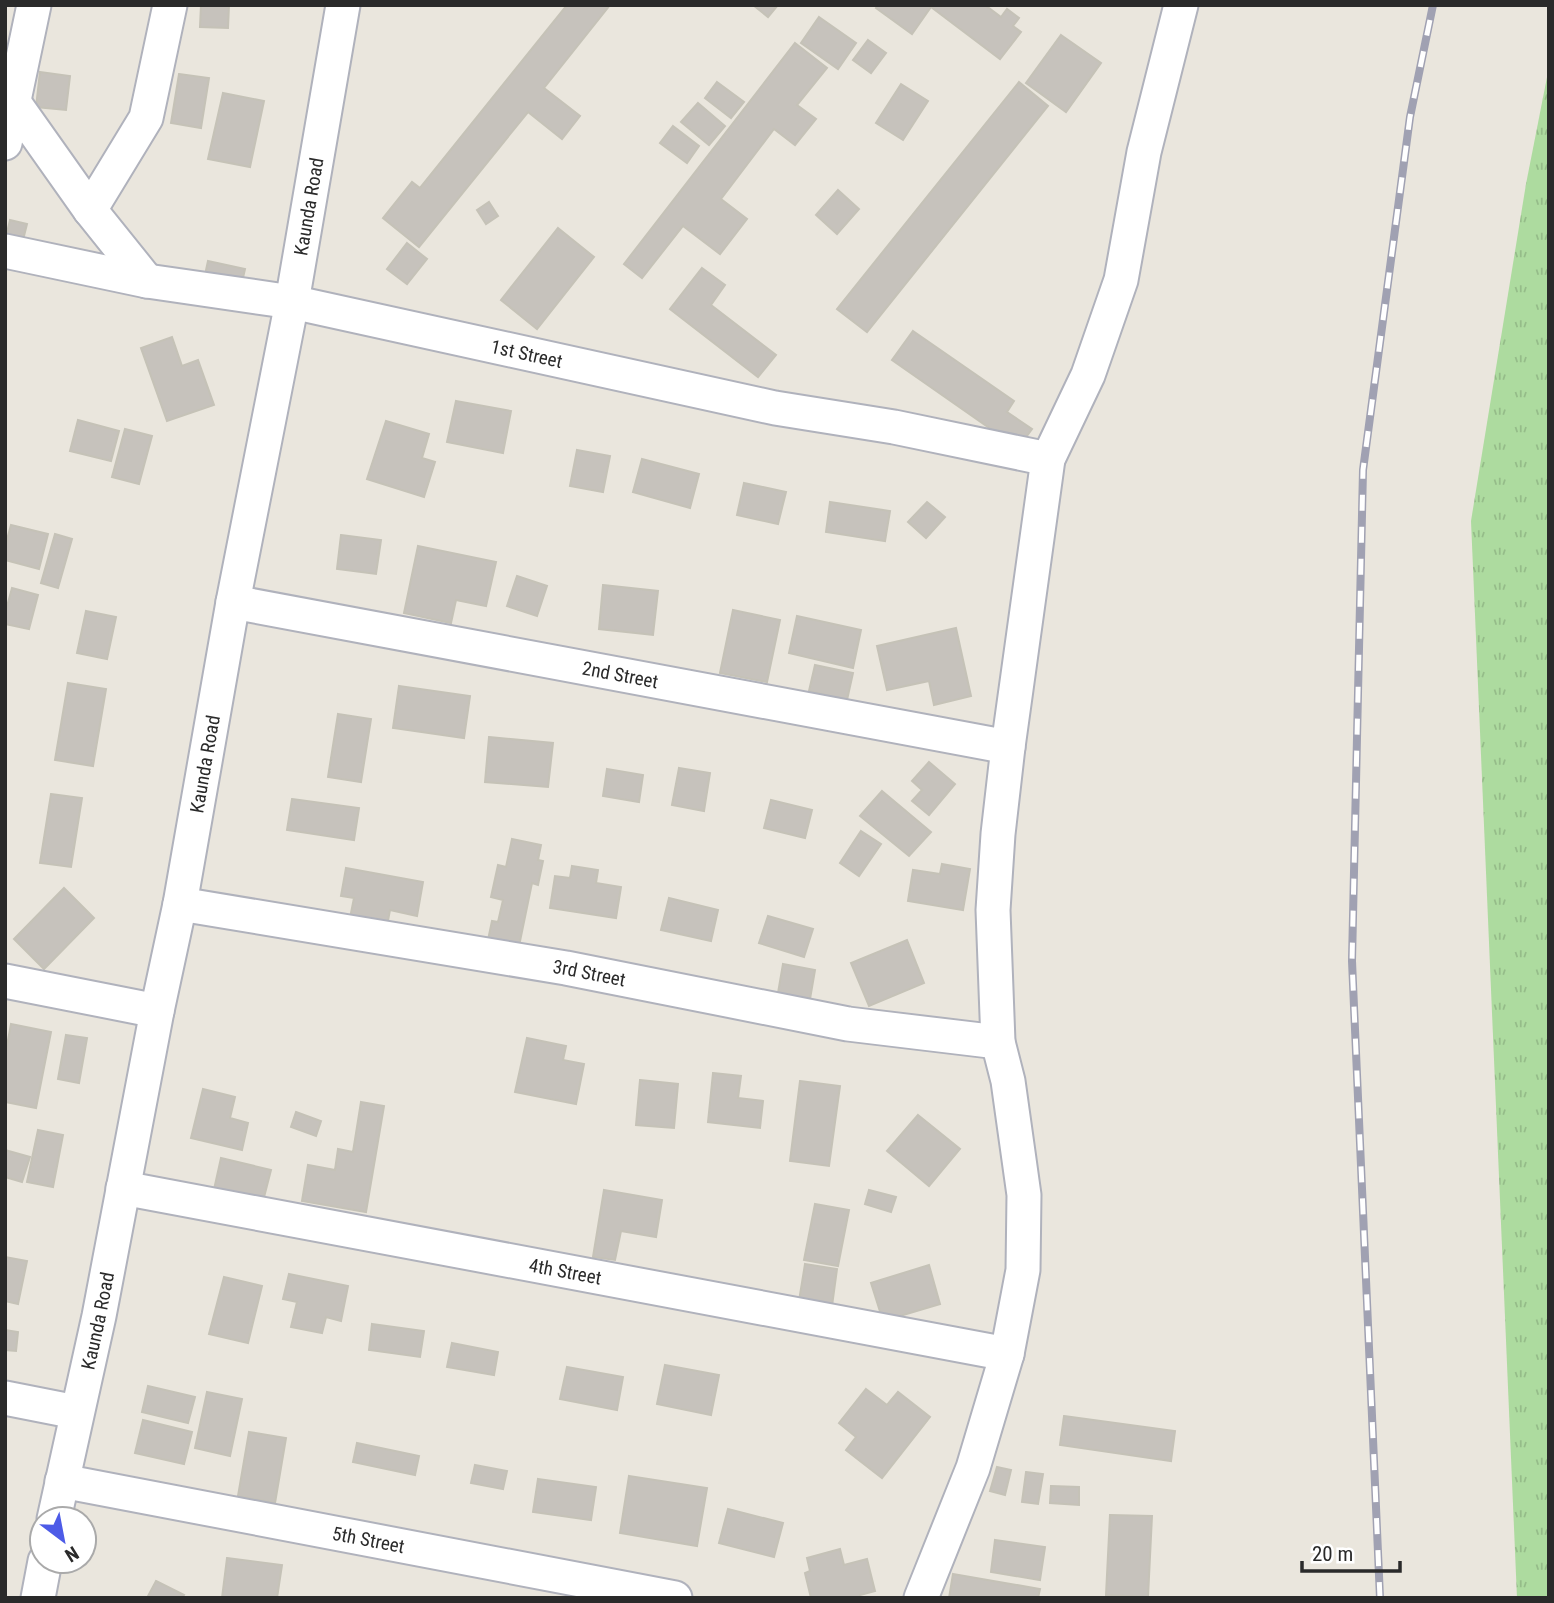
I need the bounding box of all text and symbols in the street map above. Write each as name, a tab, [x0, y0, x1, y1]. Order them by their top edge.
street label: Kaunda Road	[289, 156, 329, 257]
street label: 1st Street	[489, 335, 565, 373]
street label: 2nd Street	[580, 657, 660, 693]
street label: Kaunda Road	[185, 713, 225, 815]
street label: 3rd Street	[551, 955, 627, 992]
street label: 4th Street	[527, 1253, 603, 1290]
street label: Kaunda Road	[76, 1270, 119, 1372]
north arrow	[28, 1505, 98, 1575]
street label: 5th Street	[330, 1522, 406, 1558]
scale bar	[1302, 1530, 1400, 1574]
text: N	[61, 1541, 83, 1567]
text: 20 m	[1312, 1542, 1353, 1566]

